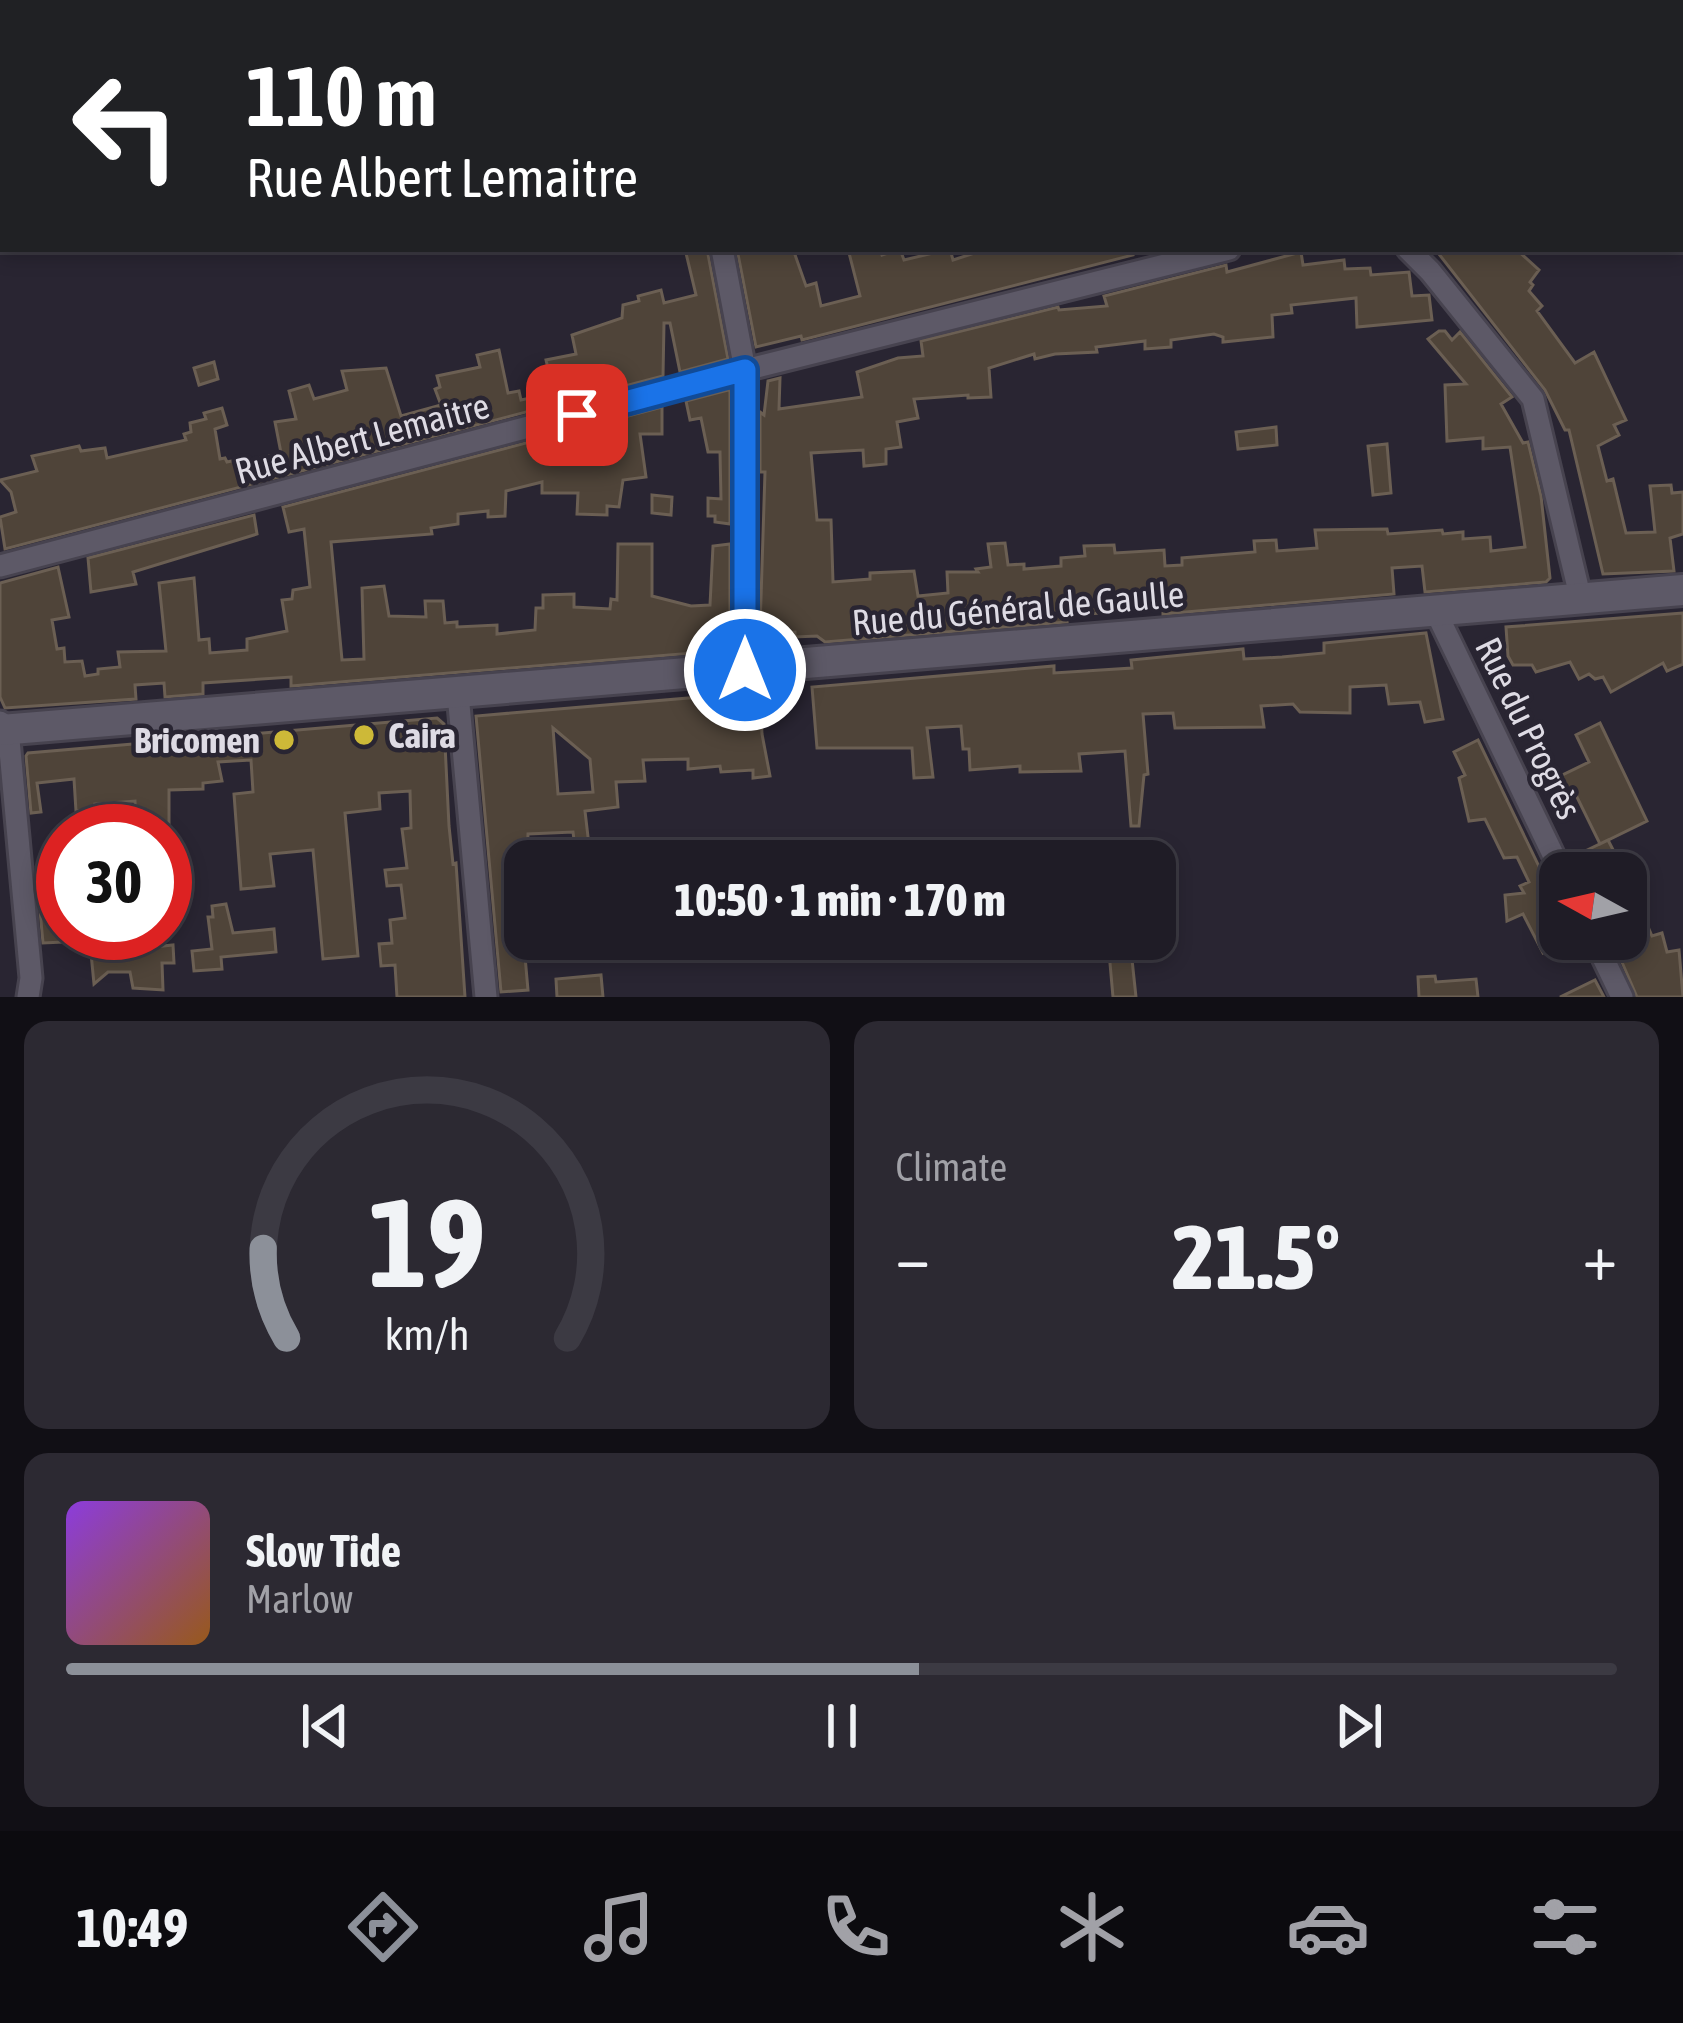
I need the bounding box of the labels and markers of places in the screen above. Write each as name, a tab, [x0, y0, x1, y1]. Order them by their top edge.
pin	[526, 364, 628, 466]
place label: Caira	[388, 714, 456, 756]
place label: Bricomen	[134, 719, 260, 761]
marker: Caira	[351, 722, 377, 748]
marker: Bricomen	[271, 727, 297, 753]

